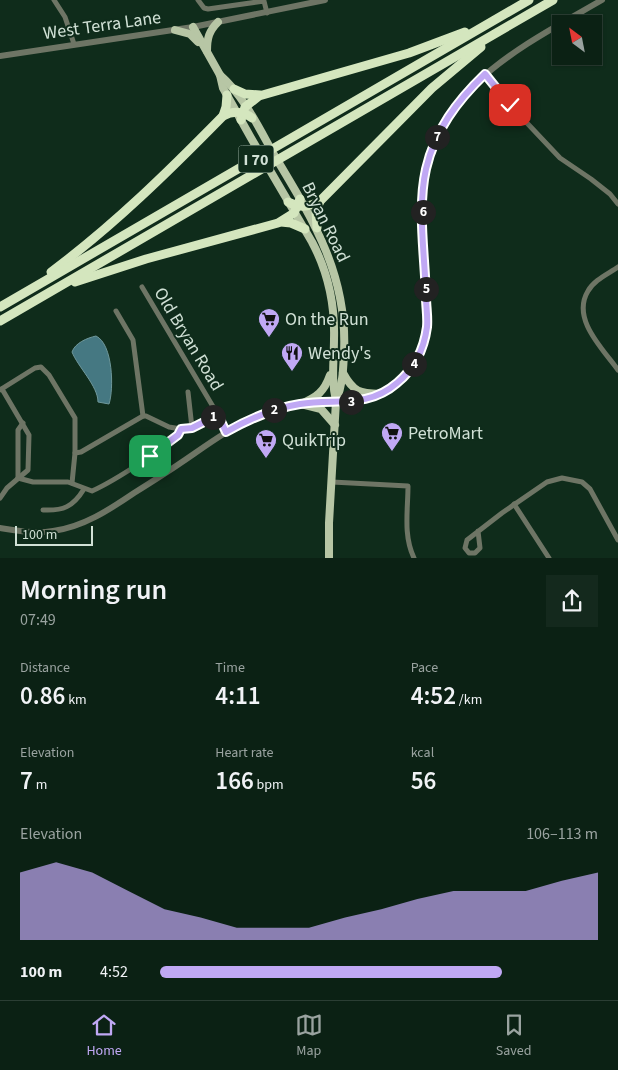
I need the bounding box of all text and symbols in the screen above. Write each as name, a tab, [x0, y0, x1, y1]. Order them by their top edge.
street label: West Terra Lane	[42, 5, 163, 46]
north arrow	[552, 15, 602, 65]
map controls	[552, 15, 602, 65]
pin	[489, 84, 531, 126]
icon: check	[496, 91, 524, 119]
pin: 7	[424, 124, 450, 150]
text: 7	[434, 127, 441, 147]
road number: I 70	[238, 146, 274, 172]
street label: Bryan Road	[295, 178, 356, 267]
pin: 6	[410, 200, 436, 224]
text: 6	[420, 202, 427, 222]
pin: 5	[414, 276, 438, 302]
text: 5	[423, 279, 430, 299]
street label: Old Bryan Road	[148, 283, 229, 396]
supermarket icon: On the Run	[257, 307, 281, 338]
place label: On the Run	[285, 307, 369, 332]
restaurant icon: Wendy's	[280, 341, 304, 372]
place label: Wendy's	[308, 341, 371, 366]
pin: 4	[402, 352, 426, 376]
text: 4	[411, 354, 418, 374]
pin: 3	[338, 390, 364, 414]
text: 3	[348, 392, 355, 412]
pin: 2	[262, 398, 286, 422]
text: 2	[271, 400, 278, 420]
pin: 1	[200, 404, 226, 430]
text: 1	[210, 407, 217, 427]
supermarket icon: PetroMart	[380, 421, 404, 452]
place label: PetroMart	[408, 421, 483, 446]
supermarket icon: QuikTrip	[254, 428, 278, 459]
place label: QuikTrip	[282, 428, 346, 453]
pin	[129, 435, 171, 477]
icon: arrive	[136, 442, 164, 470]
scale bar	[15, 522, 92, 546]
text: 100 m	[22, 525, 57, 545]
text: Morning run	[20, 570, 167, 610]
button: share	[546, 575, 598, 627]
text: 07:49	[20, 609, 56, 631]
text: Distance	[20, 658, 70, 678]
text: Time	[215, 658, 245, 678]
text: Pace	[411, 658, 438, 678]
text: 0.86	[20, 678, 65, 714]
text: 4:11	[215, 678, 261, 714]
text: 4:52	[411, 678, 456, 714]
text: km	[65, 690, 87, 710]
text: /km	[456, 690, 482, 710]
text: Elevation	[20, 743, 75, 763]
text: Heart rate	[215, 743, 274, 763]
text: kcal	[411, 743, 434, 763]
text: 7	[20, 763, 33, 799]
text: 166	[215, 763, 254, 799]
text: 56	[411, 763, 436, 799]
text: m	[33, 775, 47, 795]
text: bpm	[254, 775, 284, 795]
text: Elevation	[20, 823, 82, 845]
text: 106–113 m	[526, 823, 598, 845]
text: 100 m	[20, 961, 62, 983]
text: 4:52	[100, 961, 128, 983]
tab: Home	[86, 1011, 122, 1061]
tab: Map	[295, 1011, 323, 1061]
tab: Saved	[496, 1011, 531, 1061]

